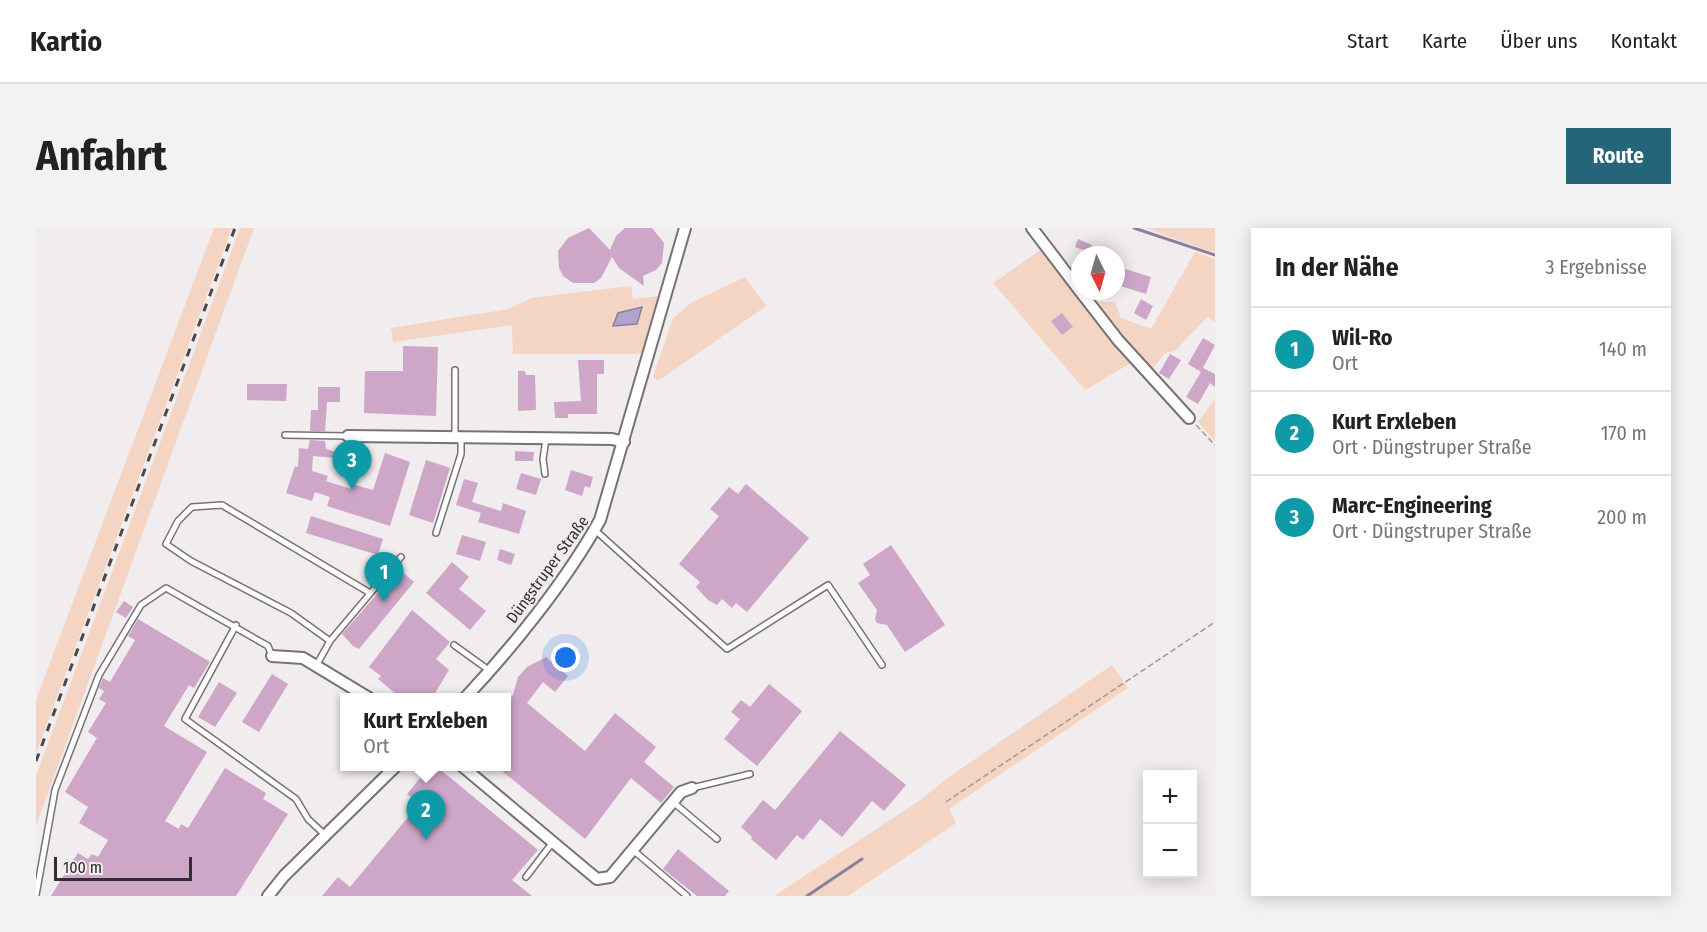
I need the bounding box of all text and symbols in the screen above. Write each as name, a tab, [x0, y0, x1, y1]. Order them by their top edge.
text: Kartio	[30, 25, 102, 58]
text: Start	[1347, 28, 1389, 54]
text: Karte	[1422, 28, 1467, 54]
text: Über uns	[1500, 28, 1577, 54]
text: Kontakt	[1610, 28, 1677, 54]
button: Route	[1566, 128, 1671, 184]
text: Anfahrt	[36, 131, 167, 181]
north arrow	[1071, 246, 1125, 300]
text: In der Nähe	[1275, 252, 1399, 283]
text: 3 Ergebnisse	[1545, 255, 1647, 279]
text: Wil-Ro	[1332, 324, 1393, 351]
text: 1	[1290, 337, 1299, 361]
text: 140 m	[1599, 337, 1647, 361]
text: Ort	[1332, 351, 1358, 375]
text: Kurt Erxleben	[1332, 408, 1457, 435]
text: 2	[1290, 421, 1299, 445]
text: 170 m	[1601, 421, 1647, 445]
text: Ort · Düngstruper Straße	[1332, 435, 1532, 459]
pin: 3	[332, 440, 372, 490]
text: Marc-Engineering	[1332, 492, 1492, 519]
text: 3	[1290, 505, 1299, 529]
text: 200 m	[1597, 505, 1647, 529]
street label: Düngstruper Straße	[502, 512, 593, 627]
text: Ort · Düngstruper Straße	[1332, 519, 1532, 543]
pin: 1	[364, 552, 404, 602]
your location	[551, 643, 580, 672]
popup	[340, 693, 511, 771]
text: Kurt Erxleben	[363, 707, 488, 734]
text: Ort	[363, 734, 389, 758]
map controls	[1143, 770, 1197, 878]
button: +	[1143, 770, 1197, 824]
pin: 2	[406, 790, 446, 840]
button: −	[1143, 824, 1197, 878]
scale bar	[54, 854, 192, 882]
text: 100 m	[63, 858, 102, 877]

